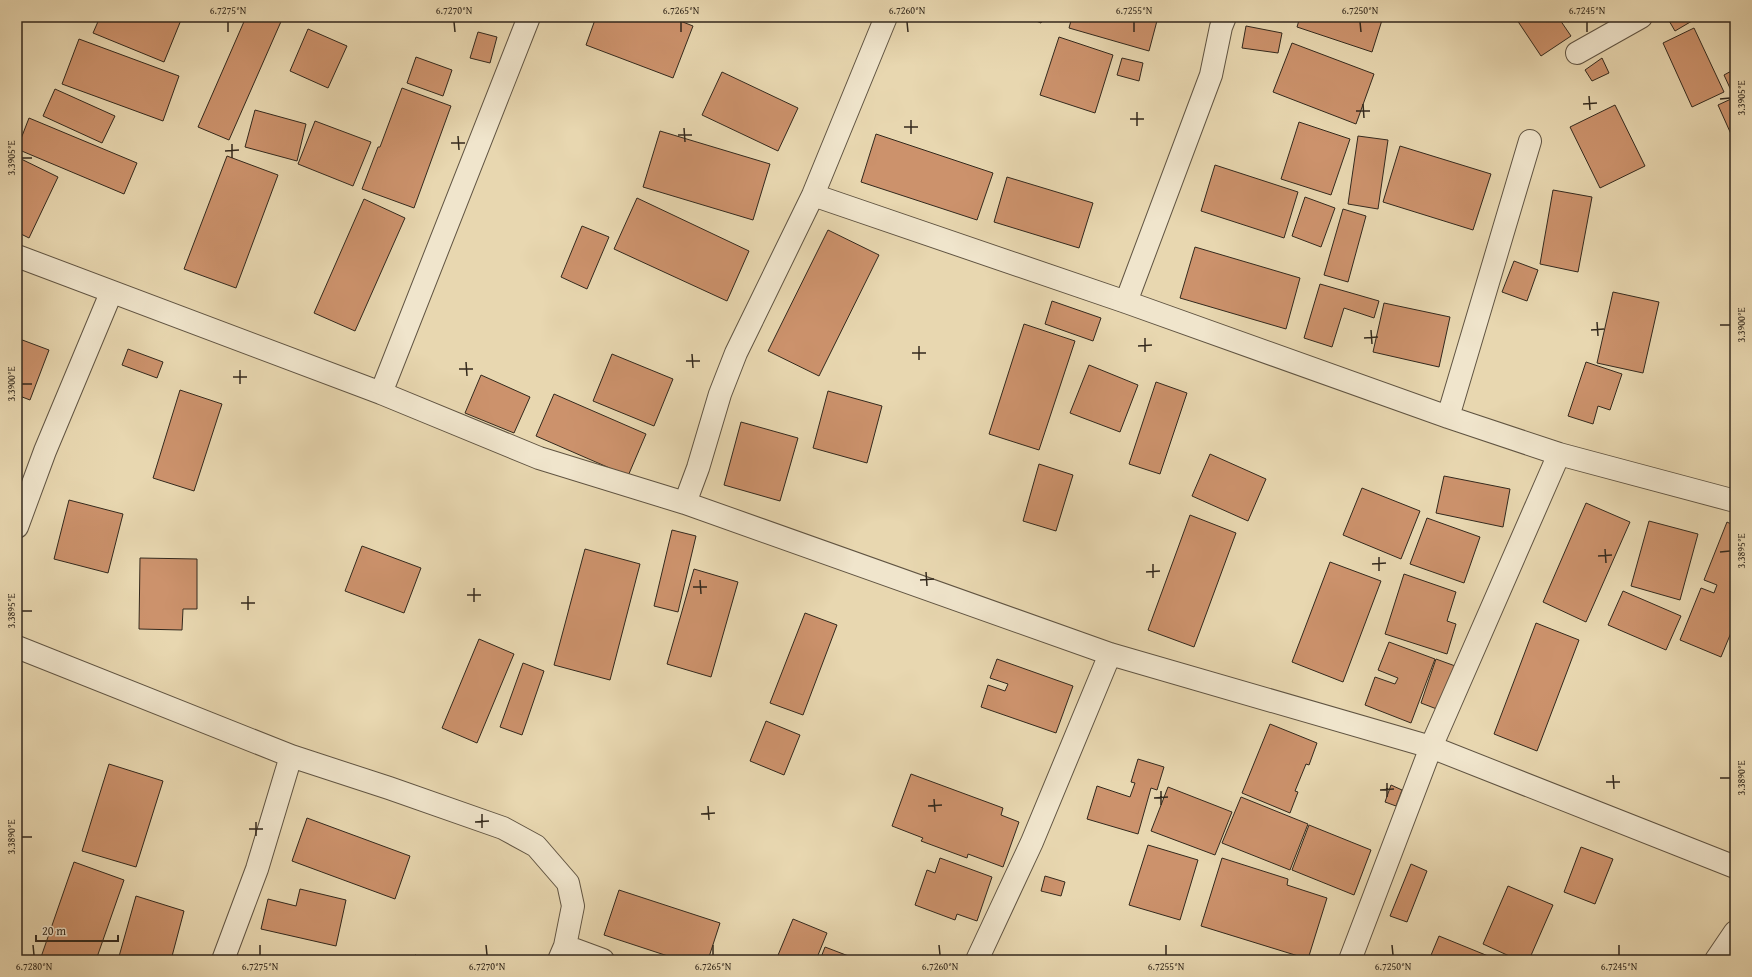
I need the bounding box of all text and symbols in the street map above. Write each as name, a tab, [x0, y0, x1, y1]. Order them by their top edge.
text: 6.7275°N	[210, 3, 247, 18]
text: 6.7270°N	[436, 3, 473, 18]
text: 6.7265°N	[663, 3, 700, 18]
text: 6.7260°N	[889, 3, 926, 18]
text: 6.7255°N	[1116, 3, 1153, 18]
text: 6.7250°N	[1342, 3, 1379, 18]
text: 6.7245°N	[1569, 3, 1606, 18]
text: 3.3905°E	[1734, 80, 1749, 116]
text: 3.3905°E	[4, 140, 19, 176]
text: 3.3900°E	[1734, 307, 1749, 343]
text: 3.3900°E	[4, 366, 19, 402]
text: 3.3895°E	[1734, 533, 1749, 569]
text: 3.3895°E	[4, 593, 19, 629]
text: 3.3890°E	[1734, 760, 1749, 796]
text: 3.3890°E	[4, 819, 19, 855]
scale bar	[36, 917, 118, 943]
text: 20 m	[42, 922, 66, 939]
text: 6.7280°N	[16, 959, 53, 974]
text: 6.7275°N	[242, 959, 279, 974]
text: 6.7270°N	[469, 959, 506, 974]
text: 6.7265°N	[695, 959, 732, 974]
text: 6.7260°N	[922, 959, 959, 974]
text: 6.7255°N	[1148, 959, 1185, 974]
text: 6.7250°N	[1375, 959, 1412, 974]
text: 6.7245°N	[1601, 959, 1638, 974]

